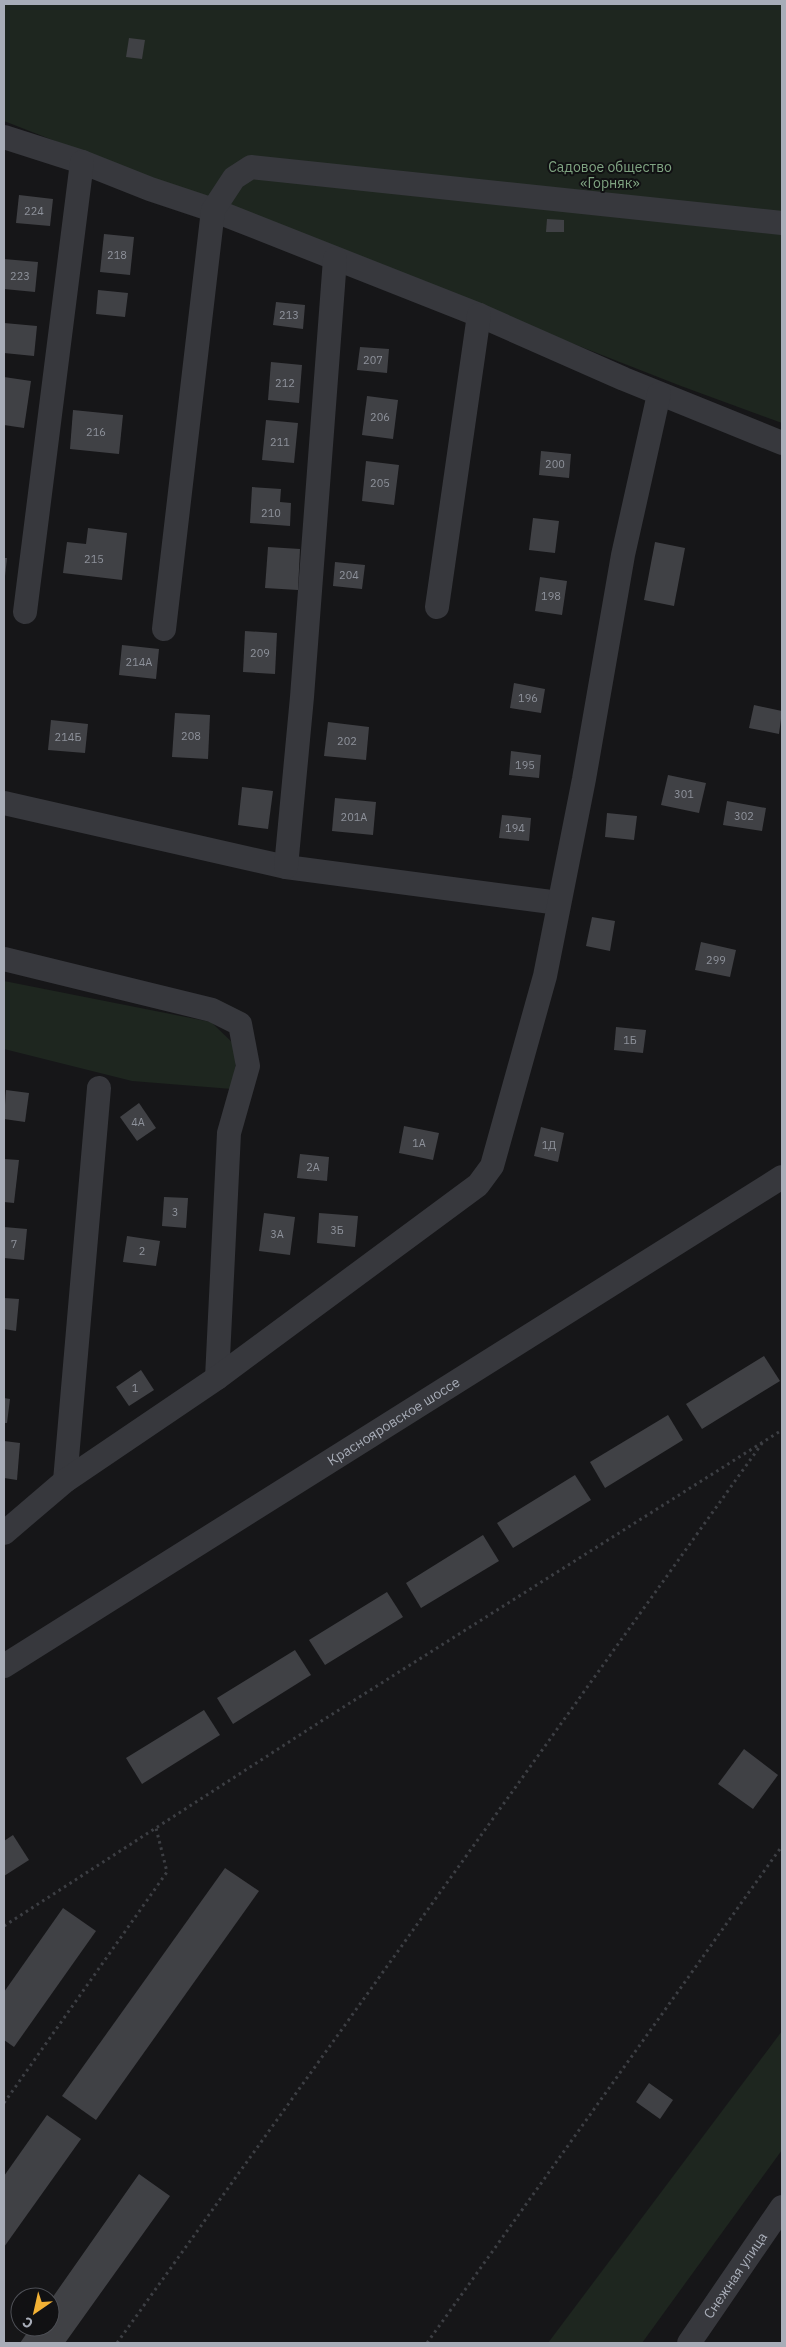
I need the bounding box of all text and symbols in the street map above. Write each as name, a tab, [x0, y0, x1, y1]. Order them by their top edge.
park label: Садовое общество «Горняк»	[548, 158, 672, 192]
house number: 224	[24, 204, 44, 218]
house number: 218	[107, 248, 127, 262]
house number: 223	[10, 269, 30, 283]
house number: 213	[279, 308, 299, 322]
house number: 207	[363, 353, 383, 367]
house number: 212	[275, 376, 295, 390]
house number: 206	[370, 410, 390, 424]
house number: 216	[86, 425, 106, 439]
house number: 211	[270, 435, 290, 449]
house number: 200	[545, 457, 565, 471]
house number: 205	[370, 476, 390, 490]
house number: 210	[261, 506, 281, 520]
house number: 215	[84, 552, 104, 566]
house number: 204	[339, 568, 359, 582]
house number: 198	[541, 589, 561, 603]
house number: 209	[250, 646, 270, 660]
house number: 214А	[126, 655, 152, 669]
house number: 196	[518, 691, 538, 705]
house number: 208	[181, 729, 201, 743]
house number: 214Б	[55, 730, 81, 744]
house number: 202	[337, 734, 357, 748]
house number: 195	[515, 758, 535, 772]
house number: 301	[674, 787, 694, 801]
house number: 302	[734, 809, 754, 823]
house number: 201А	[341, 810, 367, 824]
house number: 194	[505, 821, 525, 835]
house number: 299	[706, 953, 726, 967]
house number: 1Б	[623, 1033, 637, 1047]
house number: 4А	[131, 1115, 145, 1129]
house number: 1А	[412, 1136, 426, 1150]
house number: 1Д	[542, 1138, 556, 1152]
house number: 2А	[306, 1160, 320, 1174]
house number: 3	[172, 1205, 178, 1219]
house number: 3Б	[330, 1223, 344, 1237]
house number: 3А	[270, 1227, 284, 1241]
house number: 7	[11, 1237, 17, 1251]
house number: 2	[139, 1244, 145, 1258]
street label: Краснояровское шоссе	[324, 1373, 463, 1470]
house number: 1	[132, 1381, 139, 1395]
street label: Снежная улица	[699, 2228, 771, 2322]
north arrow	[10, 2287, 60, 2337]
text: С	[19, 2313, 37, 2333]

